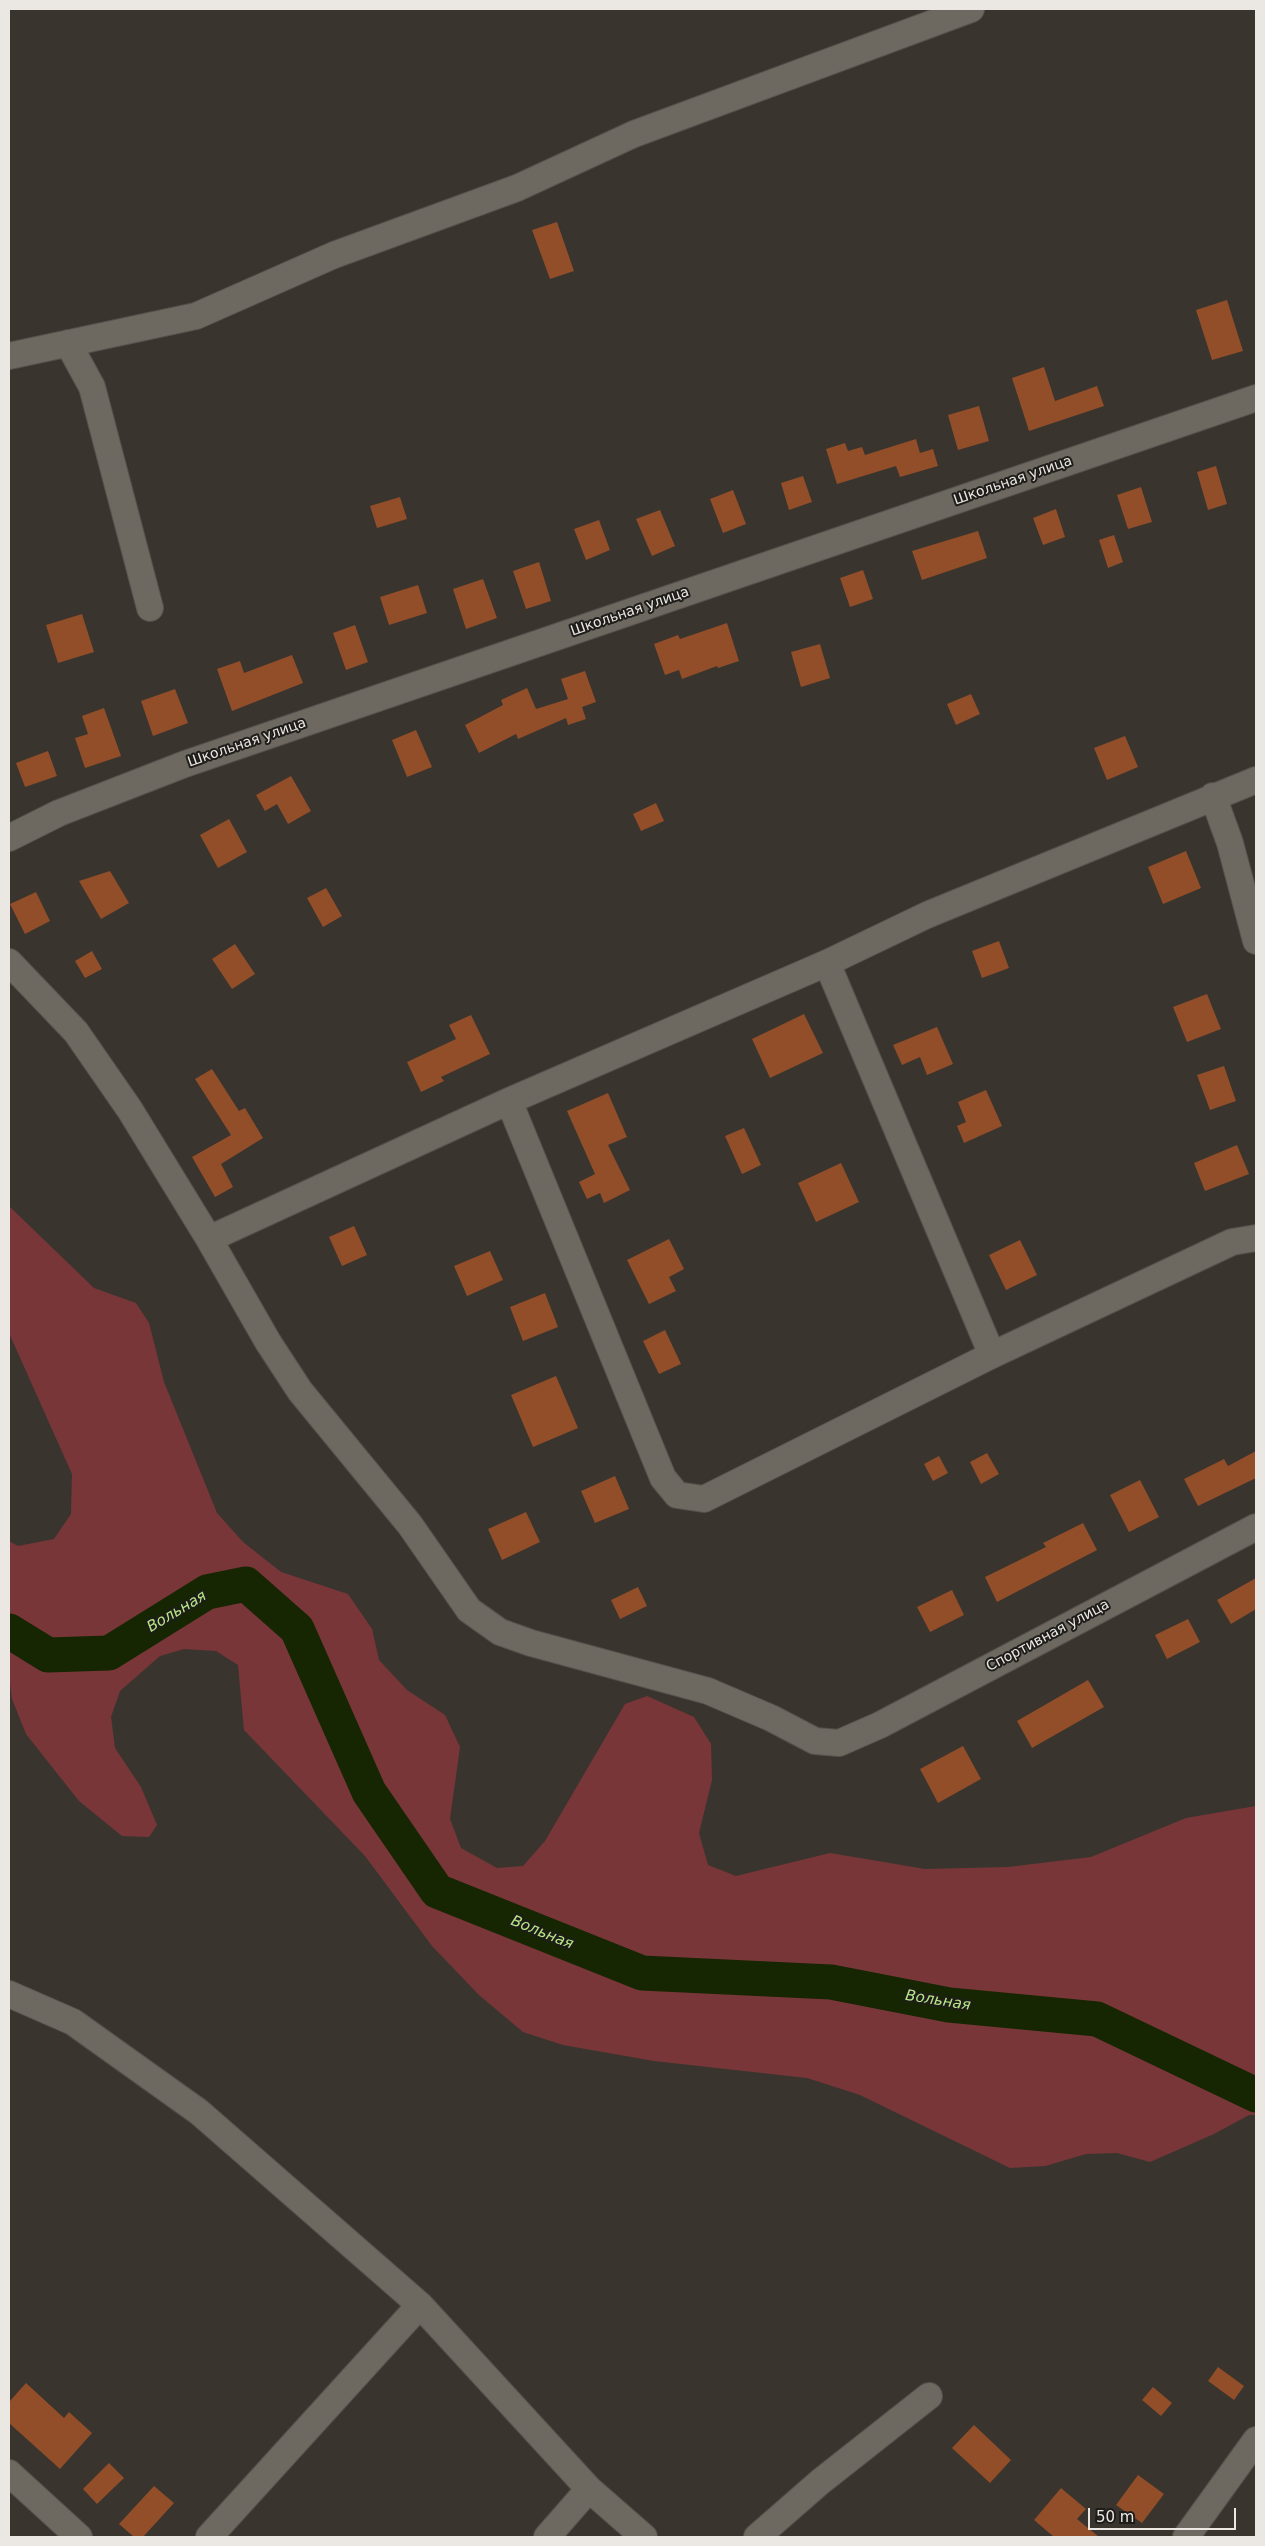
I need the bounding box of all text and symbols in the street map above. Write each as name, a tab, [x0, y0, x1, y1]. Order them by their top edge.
street label: Школьная улица	[952, 453, 1074, 509]
street label: Школьная улица	[569, 584, 691, 640]
street label: Школьная улица	[186, 715, 308, 771]
water label: Вольная	[144, 1587, 210, 1637]
street label: Спортивная улица	[984, 1596, 1112, 1676]
water label: Вольная	[508, 1912, 576, 1954]
water label: Вольная	[904, 1987, 972, 2015]
scale bar	[1090, 2498, 1238, 2530]
text: 50 m	[1096, 2508, 1134, 2526]

